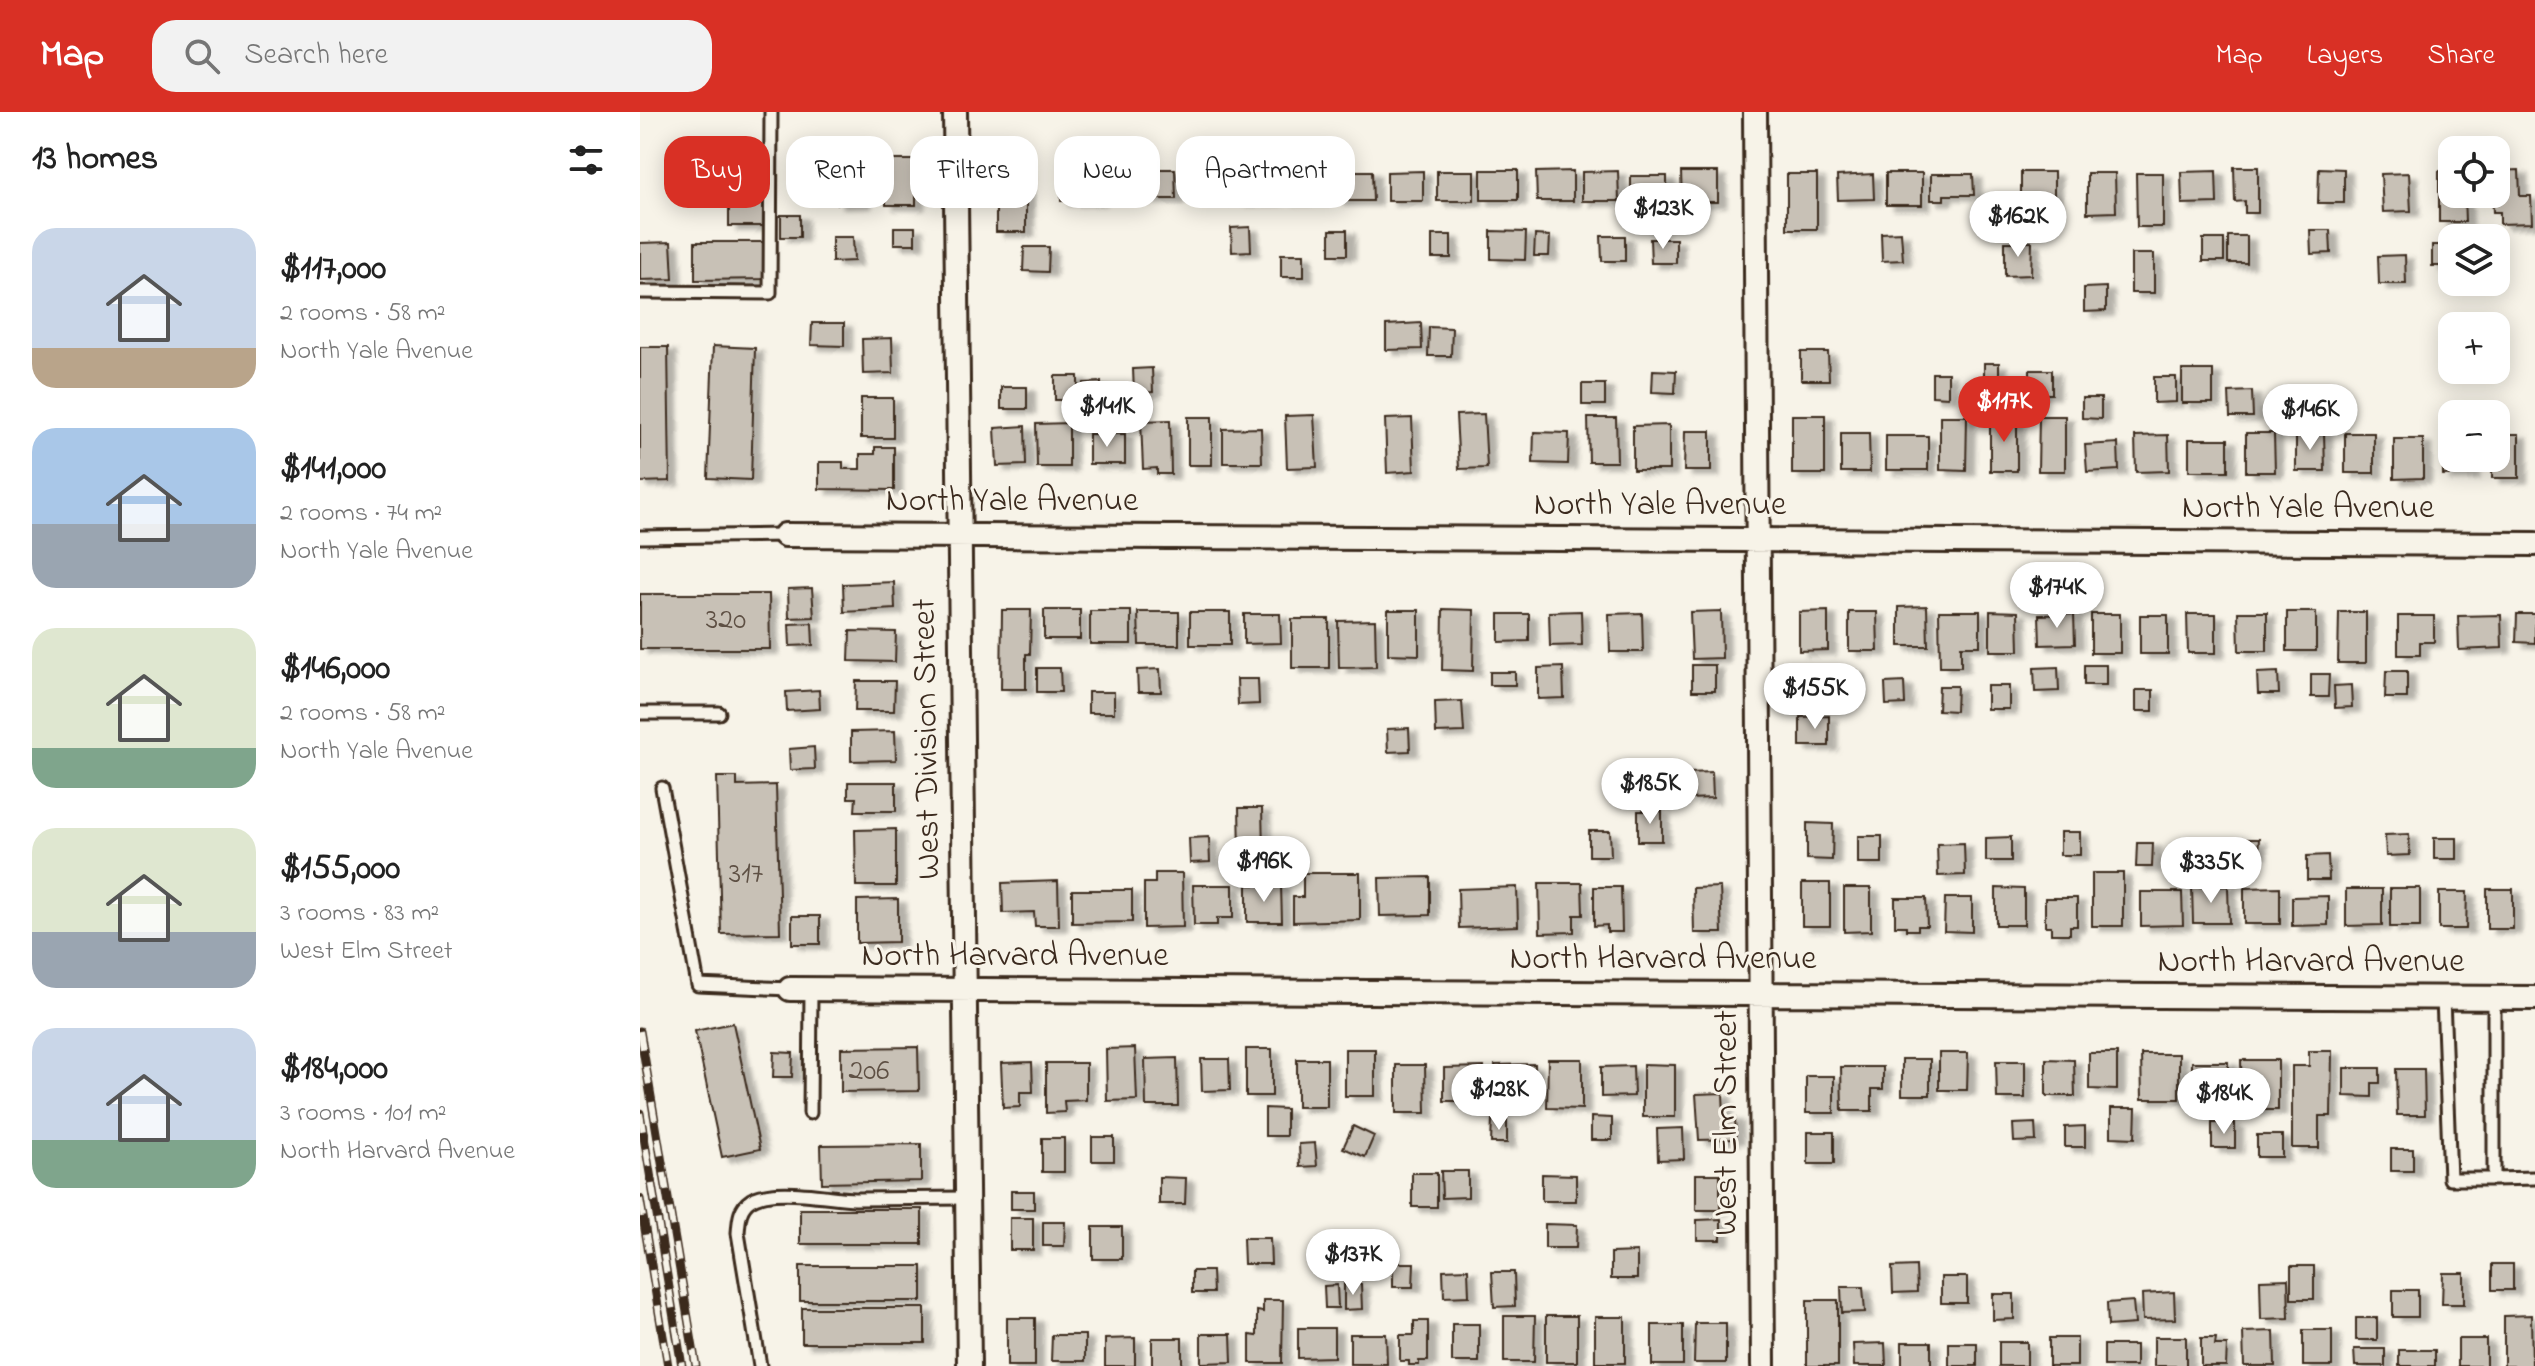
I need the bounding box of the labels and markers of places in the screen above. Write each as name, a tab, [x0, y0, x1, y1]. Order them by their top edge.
pin: $123K	[1607, 183, 1719, 251]
pin: $162K	[1962, 191, 2074, 259]
pin: $117K	[1948, 376, 2060, 444]
pin: $141K	[1051, 381, 1163, 449]
pin: $146K	[2254, 384, 2366, 452]
pin: $174K	[2001, 562, 2113, 630]
pin: $155K	[1759, 663, 1871, 731]
pin: $185K	[1594, 758, 1706, 826]
pin: $196K	[1208, 836, 1320, 904]
pin: $335K	[2155, 837, 2267, 905]
pin: $128K	[1443, 1064, 1555, 1132]
pin: $184K	[2168, 1068, 2280, 1136]
pin: $137K	[1297, 1229, 1409, 1297]

